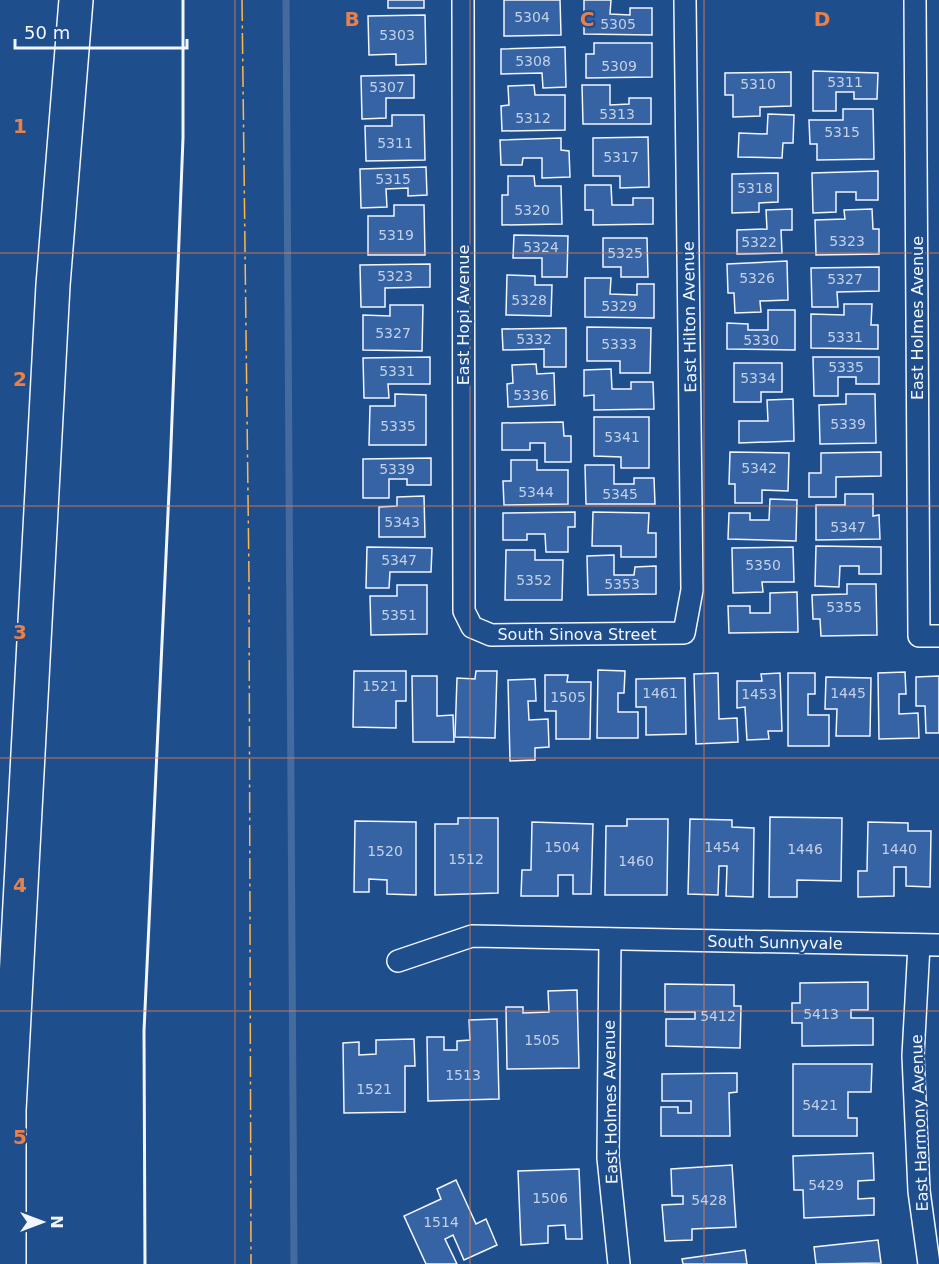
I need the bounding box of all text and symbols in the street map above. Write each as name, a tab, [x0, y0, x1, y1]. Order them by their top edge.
text: B	[344, 7, 360, 31]
text: C	[580, 7, 594, 31]
text: D	[814, 7, 830, 31]
house number: 5304	[514, 9, 550, 25]
scale bar	[15, 12, 188, 50]
house number: 5305	[600, 16, 636, 32]
text: 50 m	[24, 22, 70, 43]
house number: 5303	[379, 27, 415, 43]
house number: 5308	[515, 53, 551, 69]
house number: 5309	[601, 58, 637, 74]
house number: 5311	[827, 74, 863, 90]
house number: 5310	[740, 76, 776, 92]
house number: 5307	[369, 79, 405, 95]
house number: 5313	[599, 106, 635, 122]
house number: 5312	[515, 110, 551, 126]
text: 1	[13, 114, 27, 138]
house number: 5315	[824, 124, 860, 140]
house number: 5311	[377, 135, 413, 151]
house number: 5317	[603, 149, 639, 165]
house number: 5315	[375, 171, 411, 187]
house number: 5318	[737, 180, 773, 196]
house number: 5320	[514, 202, 550, 218]
house number: 5319	[378, 227, 414, 243]
house number: 5323	[829, 233, 865, 249]
house number: 5322	[741, 234, 777, 250]
street label: East Holmes Avenue	[908, 236, 927, 400]
house number: 5324	[523, 239, 559, 255]
street label: East Hilton Avenue	[679, 241, 700, 393]
street label: East Hopi Avenue	[454, 245, 473, 385]
house number: 5325	[607, 245, 643, 261]
house number: 5323	[377, 268, 413, 284]
house number: 5326	[739, 270, 775, 286]
house number: 5327	[827, 271, 863, 287]
house number: 5328	[511, 292, 547, 308]
house number: 5329	[601, 298, 637, 314]
house number: 5327	[375, 325, 411, 341]
house number: 5331	[827, 329, 863, 345]
house number: 5332	[516, 331, 552, 347]
house number: 5330	[743, 332, 779, 348]
house number: 5333	[601, 336, 637, 352]
house number: 5335	[828, 359, 864, 375]
house number: 5331	[379, 363, 415, 379]
text: 2	[13, 367, 27, 391]
house number: 5334	[740, 370, 776, 386]
house number: 5336	[513, 387, 549, 403]
house number: 5339	[830, 416, 866, 432]
house number: 5335	[380, 418, 416, 434]
house number: 5341	[604, 429, 640, 445]
house number: 5342	[741, 460, 777, 476]
house number: 5339	[379, 461, 415, 477]
house number: 5344	[518, 484, 554, 500]
house number: 5345	[602, 486, 638, 502]
house number: 5343	[384, 514, 420, 530]
house number: 5347	[830, 519, 866, 535]
house number: 5347	[381, 552, 417, 568]
house number: 5350	[745, 557, 781, 573]
house number: 5352	[516, 572, 552, 588]
house number: 5353	[604, 576, 640, 592]
house number: 5355	[826, 599, 862, 615]
house number: 5351	[381, 607, 417, 623]
text: 3	[13, 620, 27, 644]
street label: South Sinova Street	[497, 625, 657, 644]
house number: 1521	[362, 678, 398, 694]
house number: 1461	[642, 685, 678, 701]
house number: 1445	[830, 685, 866, 701]
house number: 1453	[741, 686, 777, 702]
house number: 1505	[550, 689, 586, 705]
house number: 1504	[544, 839, 580, 855]
house number: 1454	[704, 839, 740, 855]
house number: 1446	[787, 841, 823, 857]
house number: 1440	[881, 841, 917, 857]
house number: 1520	[367, 843, 403, 859]
house number: 1512	[448, 851, 484, 867]
house number: 1460	[618, 853, 654, 869]
text: 4	[13, 873, 27, 897]
street label: South Sunnyvale	[707, 932, 843, 953]
house number: 5413	[803, 1006, 839, 1022]
house number: 5412	[700, 1008, 736, 1024]
street label: East Holmes Avenue	[600, 1020, 621, 1184]
house number: 1505	[524, 1032, 560, 1048]
street label: East Harmony Avenue	[907, 1034, 932, 1212]
house number: 1513	[445, 1067, 481, 1083]
house number: 1521	[356, 1081, 392, 1097]
house number: 5421	[802, 1097, 838, 1113]
text: 5	[13, 1125, 27, 1149]
house number: 5429	[808, 1177, 844, 1193]
house number: 1506	[532, 1190, 568, 1206]
north arrow	[12, 1192, 72, 1252]
house number: 5428	[691, 1192, 727, 1208]
house number: 1514	[423, 1214, 459, 1230]
text: N	[47, 1215, 66, 1229]

